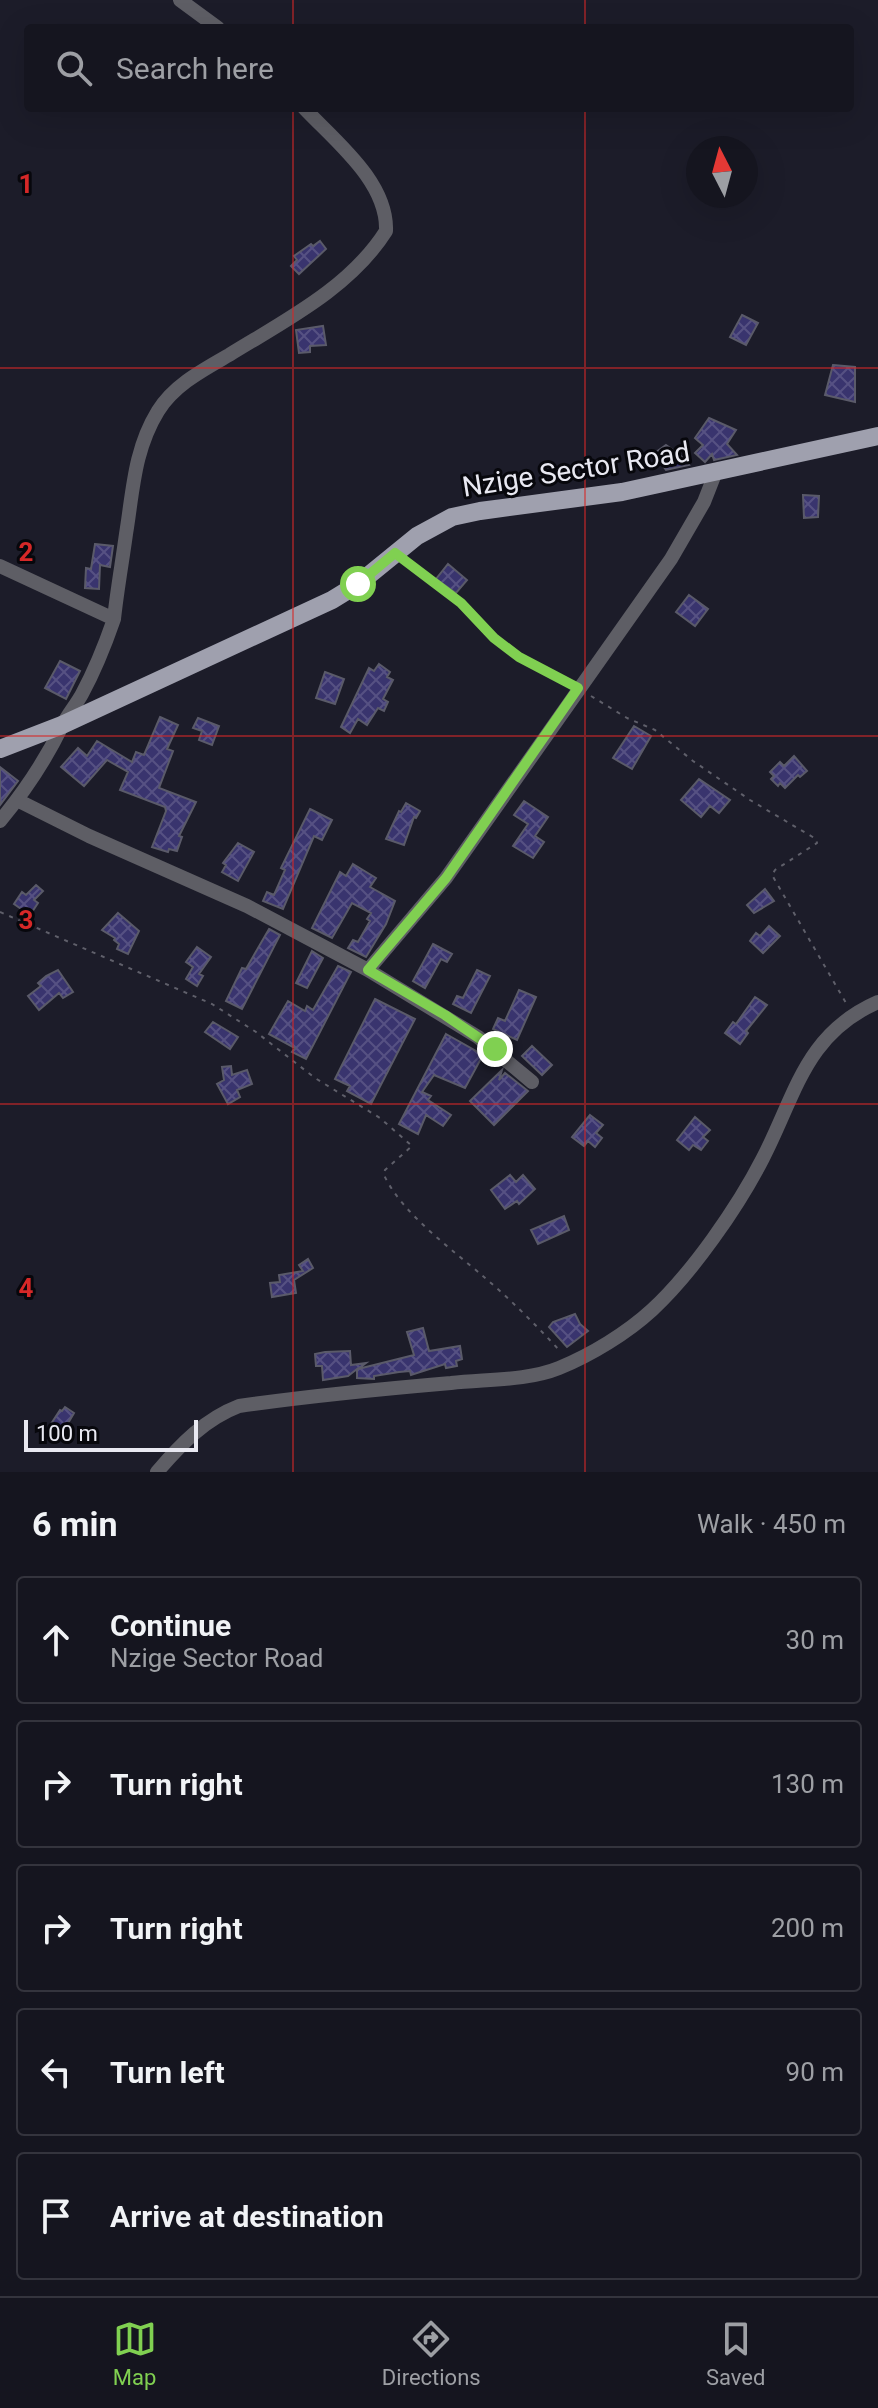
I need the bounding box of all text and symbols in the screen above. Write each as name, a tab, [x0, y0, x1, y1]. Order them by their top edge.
search box	[24, 24, 854, 112]
icon: search	[52, 46, 96, 90]
text: Search here	[116, 51, 274, 86]
north arrow	[686, 136, 758, 208]
text: 1	[19, 169, 33, 199]
street label: Nzige Sector Road	[460, 435, 692, 504]
text: 2	[19, 537, 33, 567]
route start	[340, 566, 376, 602]
text: 3	[19, 905, 33, 935]
route end	[477, 1031, 513, 1067]
text: 4	[19, 1273, 34, 1303]
scale bar	[24, 1416, 198, 1452]
text: 100 m	[36, 1421, 98, 1446]
text: 6 min	[32, 1504, 117, 1544]
text: Walk · 450 m	[697, 1509, 846, 1539]
text: Continue	[110, 1608, 231, 1643]
icon: ahead	[34, 1618, 78, 1662]
text: 30 m	[786, 1625, 844, 1655]
text: Nzige Sector Road	[110, 1643, 323, 1673]
icon: right	[34, 1762, 78, 1806]
text: Turn right	[110, 1767, 243, 1802]
text: 130 m	[771, 1769, 844, 1799]
icon: right	[34, 1906, 78, 1950]
text: Turn right	[110, 1911, 243, 1946]
text: 200 m	[771, 1913, 844, 1943]
icon: left	[34, 2050, 78, 2094]
text: Turn left	[110, 2055, 225, 2090]
text: 90 m	[786, 2057, 844, 2087]
icon: arrive	[34, 2194, 78, 2238]
text: Arrive at destination	[110, 2199, 384, 2234]
tab: Map	[113, 2317, 157, 2390]
tab: Directions	[382, 2317, 481, 2390]
tab: Saved	[706, 2317, 765, 2390]

